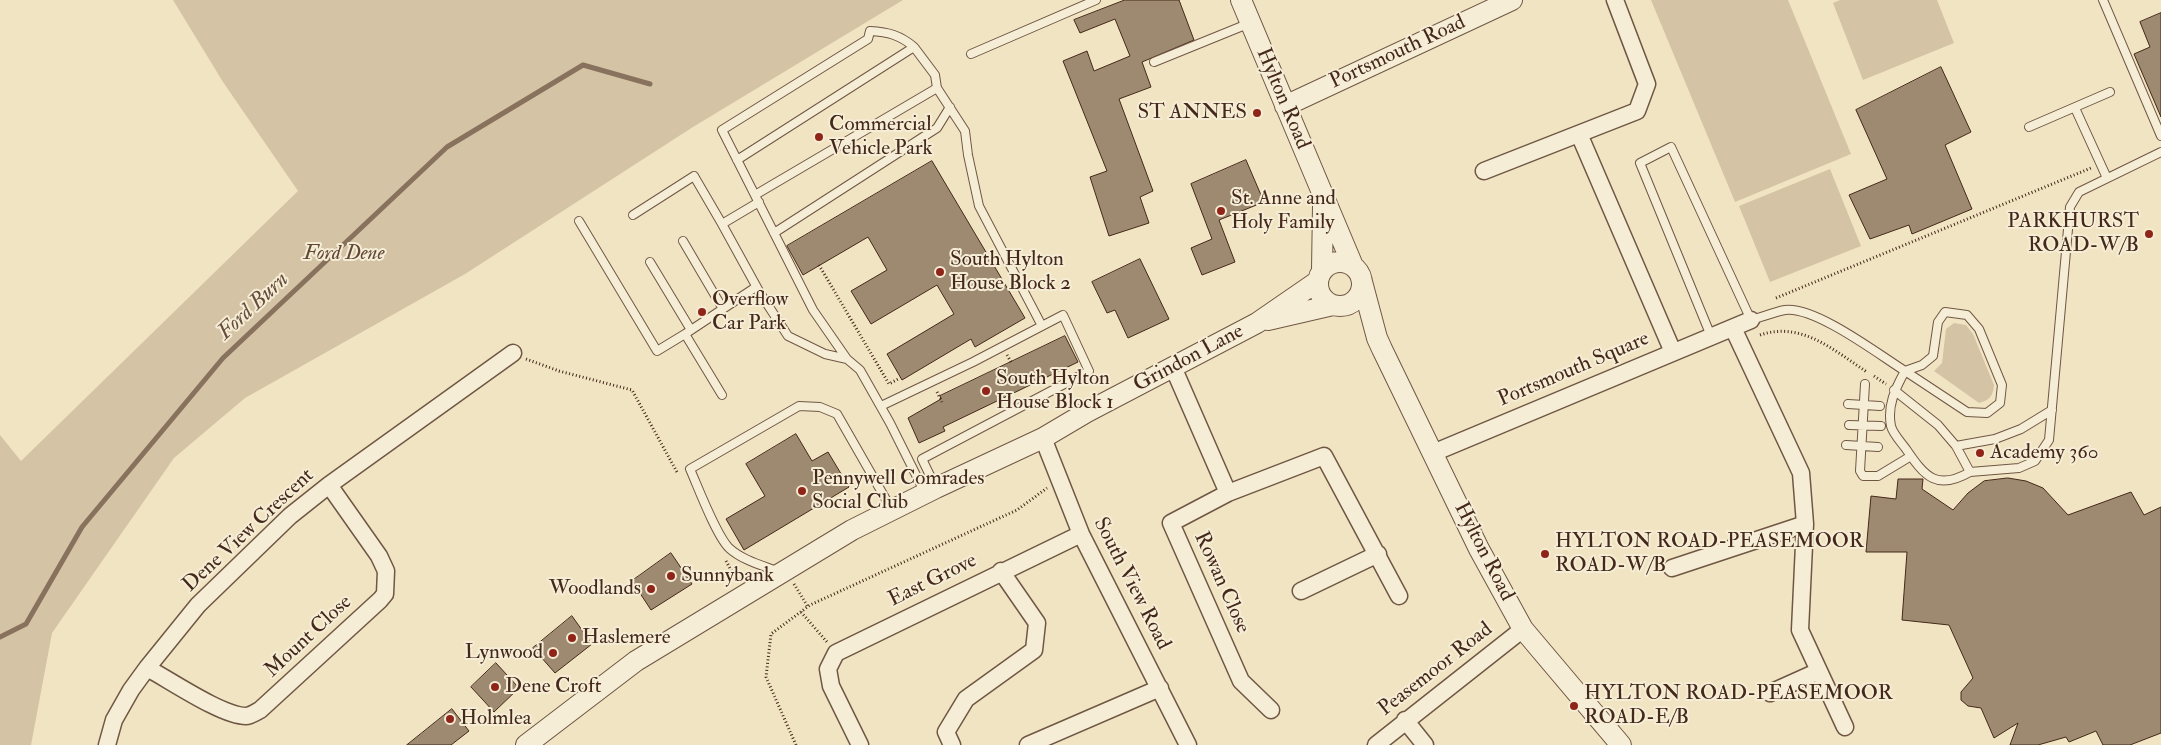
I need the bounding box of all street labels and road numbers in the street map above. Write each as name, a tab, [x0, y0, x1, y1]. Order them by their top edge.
street label: Portsmouth Road	[1326, 11, 1470, 95]
street label: Hylton Road	[1249, 45, 1315, 153]
street label: Grindon Lane	[1130, 319, 1248, 399]
street label: Portsmouth Square	[1495, 327, 1653, 413]
street label: Dene View Crescent	[178, 464, 320, 598]
street label: Hylton Road	[1447, 498, 1519, 606]
street label: South View Road	[1087, 514, 1175, 654]
street label: Rowan Close	[1187, 528, 1255, 638]
street label: East Grove	[885, 549, 981, 613]
street label: Mount Close	[260, 590, 358, 684]
street label: Peasemoor Road	[1374, 618, 1498, 722]

